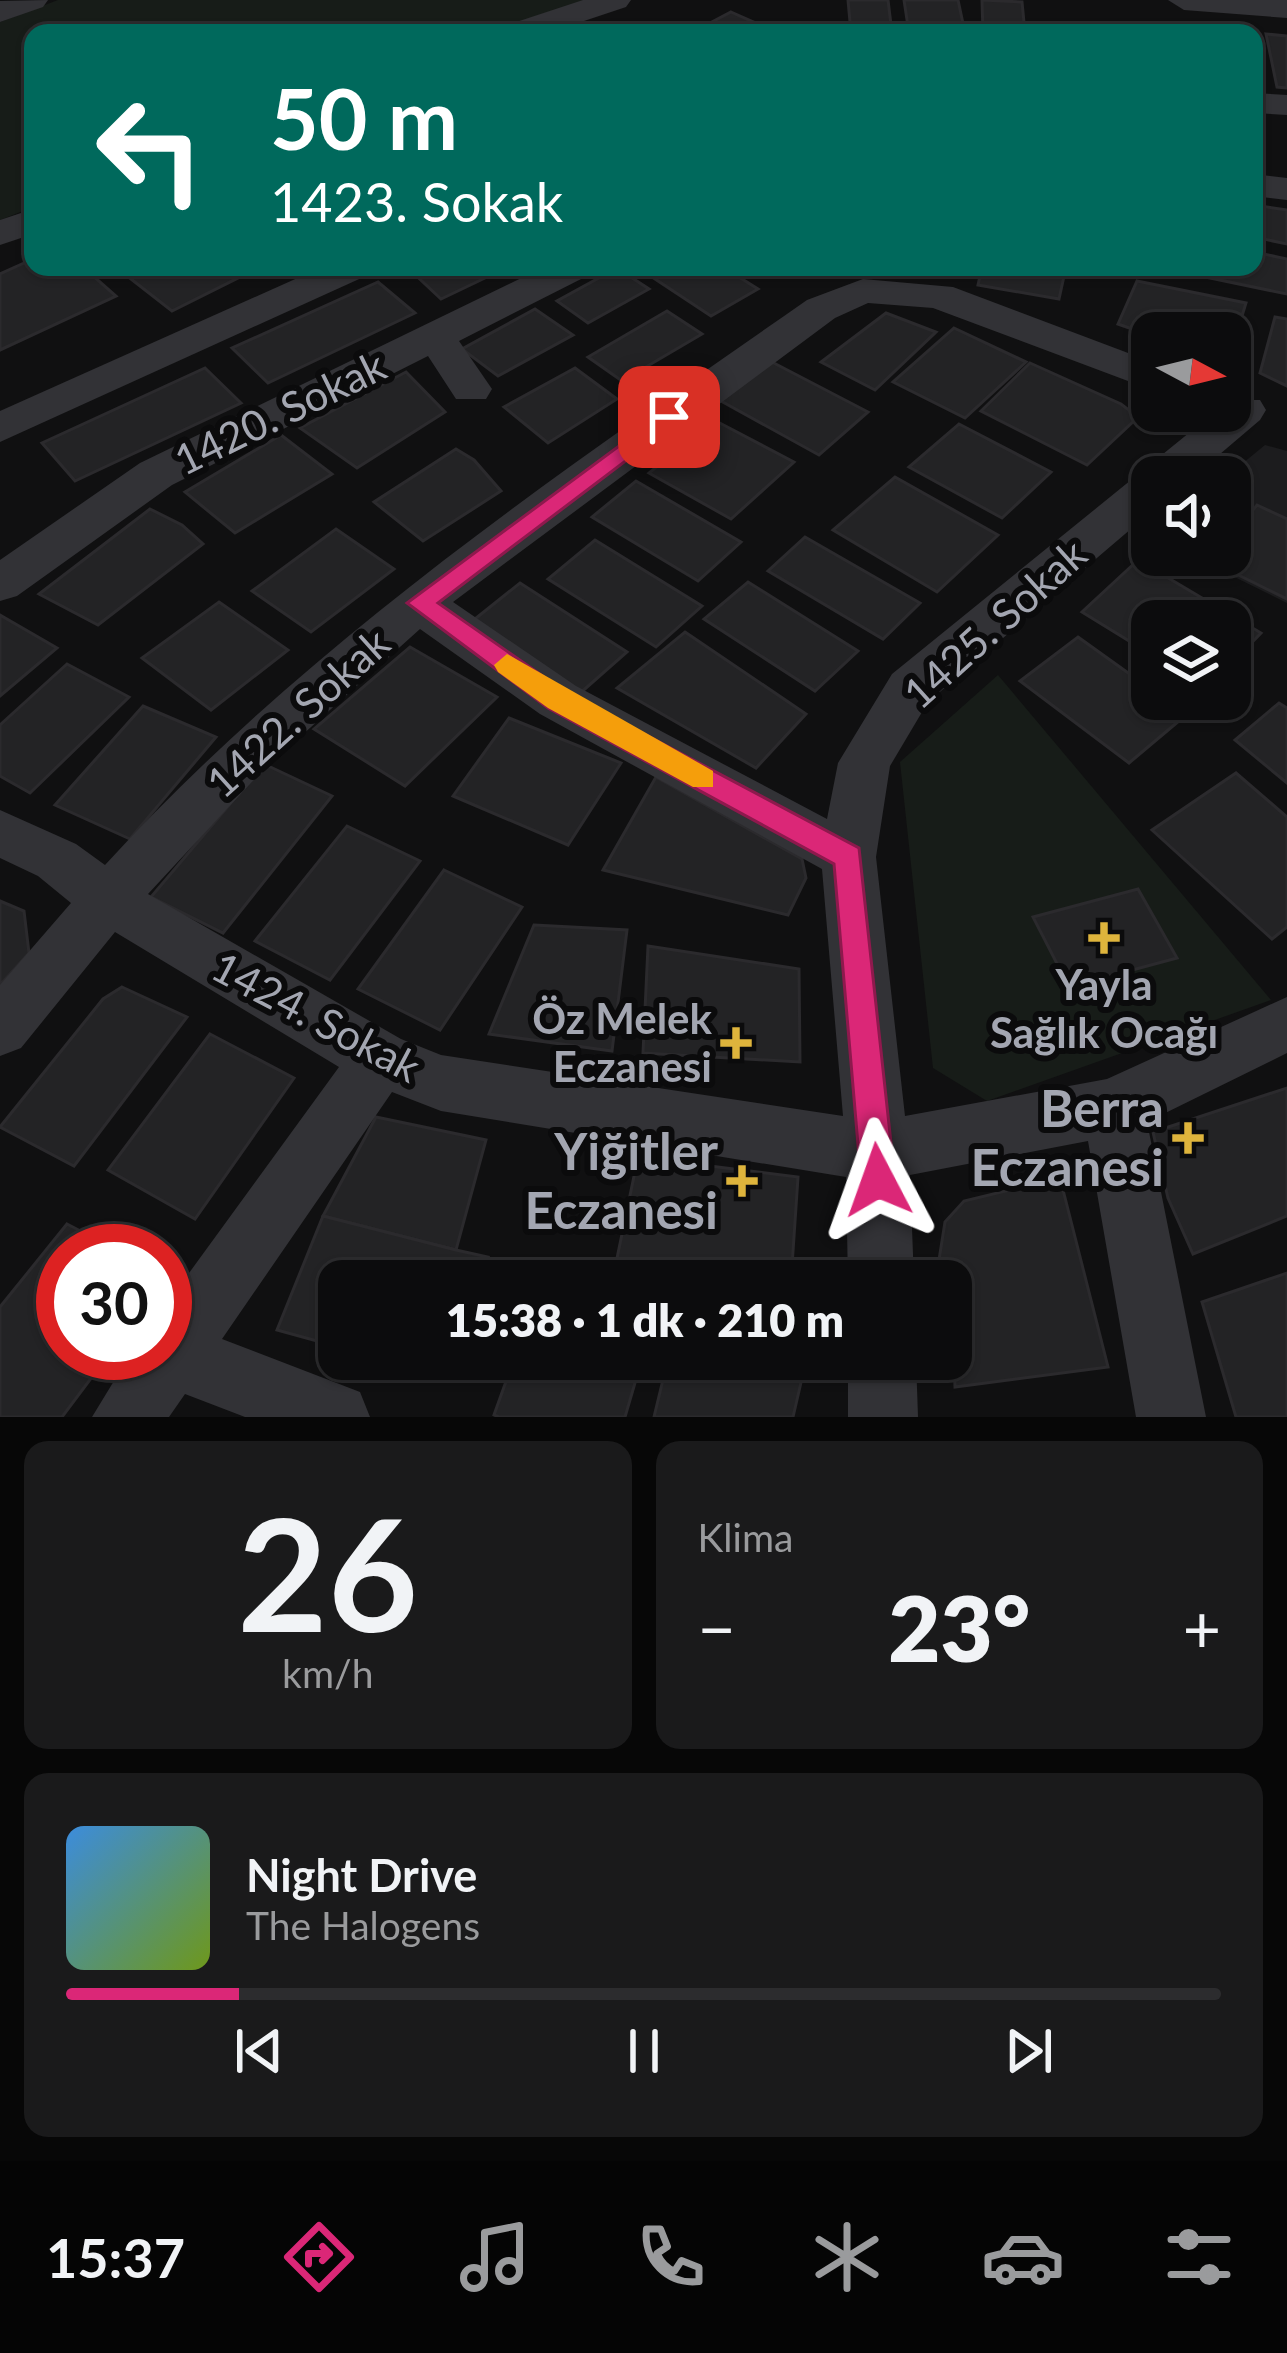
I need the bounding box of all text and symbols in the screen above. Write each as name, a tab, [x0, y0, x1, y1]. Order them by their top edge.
text: 50 m	[270, 67, 458, 168]
icon: left	[72, 72, 228, 228]
text: 1423. Sokak	[270, 169, 563, 234]
north arrow	[1131, 312, 1251, 432]
map controls	[1131, 312, 1251, 720]
street label: 1420. Sokak	[166, 339, 394, 485]
pin	[618, 366, 720, 468]
icon: arrive	[636, 384, 702, 450]
button: sound	[1131, 456, 1251, 576]
street label: 1425. Sokak	[893, 528, 1096, 718]
button: layers	[1131, 600, 1251, 720]
street label: 1422. Sokak	[196, 617, 399, 807]
marker: Yayla Sağlık Ocağı	[1088, 922, 1120, 954]
street label: 1424. Sokak	[204, 940, 430, 1092]
place label: Yayla Sağlık Ocağı	[990, 959, 1218, 1057]
place label: Öz Melek Eczanesi	[532, 993, 713, 1091]
marker: Öz Melek Eczanesi	[723, 1030, 749, 1056]
place label: Berra Eczanesi	[970, 1077, 1164, 1197]
position arrow	[815, 1117, 941, 1243]
place label: Yiğitler Eczanesi	[524, 1120, 718, 1240]
marker: Berra Eczanesi	[1175, 1125, 1201, 1151]
marker: Yiğitler Eczanesi	[729, 1168, 755, 1194]
speed limit sign: 30	[36, 1224, 192, 1380]
text: 15:38 · 1 dk · 210 m	[446, 1293, 844, 1347]
text: 26	[237, 1478, 418, 1665]
text: Klima	[698, 1514, 793, 1560]
text: 23°	[888, 1573, 1030, 1681]
text: −	[698, 1588, 736, 1667]
text: +	[1183, 1588, 1221, 1667]
text: km/h	[282, 1650, 373, 1696]
text: Night Drive	[246, 1848, 477, 1902]
text: The Halogens	[246, 1902, 480, 1948]
icon: previous	[226, 2018, 292, 2084]
icon: pause	[611, 2018, 677, 2084]
icon: next	[996, 2018, 1062, 2084]
icon: directions	[277, 2215, 361, 2299]
icon: music	[453, 2215, 537, 2299]
icon: phone	[629, 2215, 713, 2299]
icon: climate	[805, 2215, 889, 2299]
icon: car	[981, 2215, 1065, 2299]
icon: filters	[1157, 2215, 1241, 2299]
text: 15:37	[46, 2225, 185, 2290]

